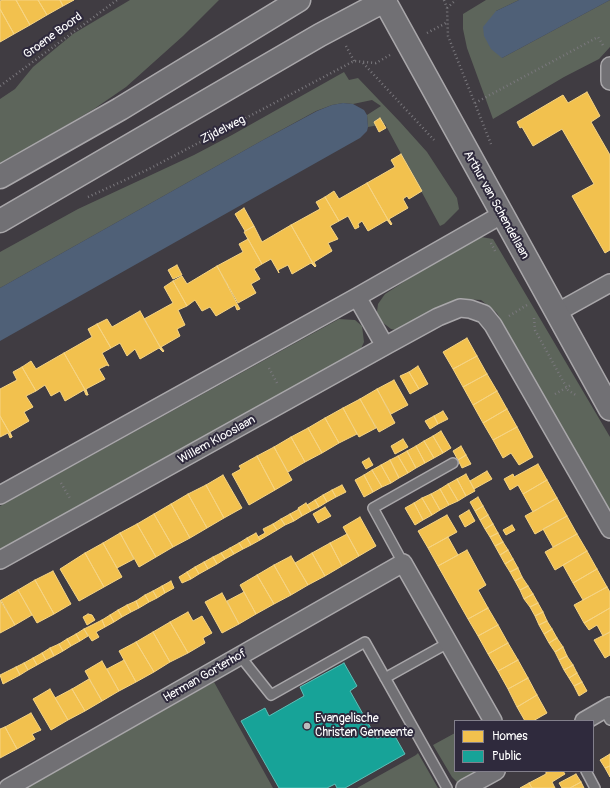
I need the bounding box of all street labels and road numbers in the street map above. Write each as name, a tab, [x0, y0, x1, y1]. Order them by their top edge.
street label: Groene Boord	[21, 10, 85, 62]
street label: Zijdelweg	[198, 113, 248, 147]
street label: Arthur van Schendellaan	[460, 148, 532, 262]
street label: Willem Klooslaan	[176, 413, 258, 467]
street label: Herman Gorterhof	[161, 646, 249, 706]

